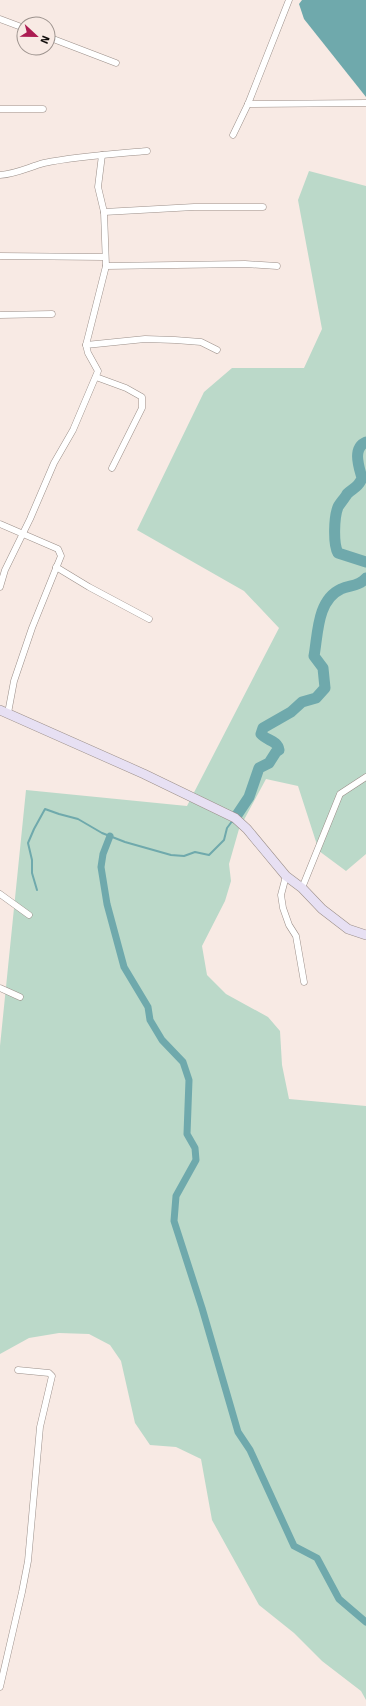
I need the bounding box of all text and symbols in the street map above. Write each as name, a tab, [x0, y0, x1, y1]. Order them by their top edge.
north arrow	[16, 16, 56, 56]
text: N	[37, 34, 52, 46]

